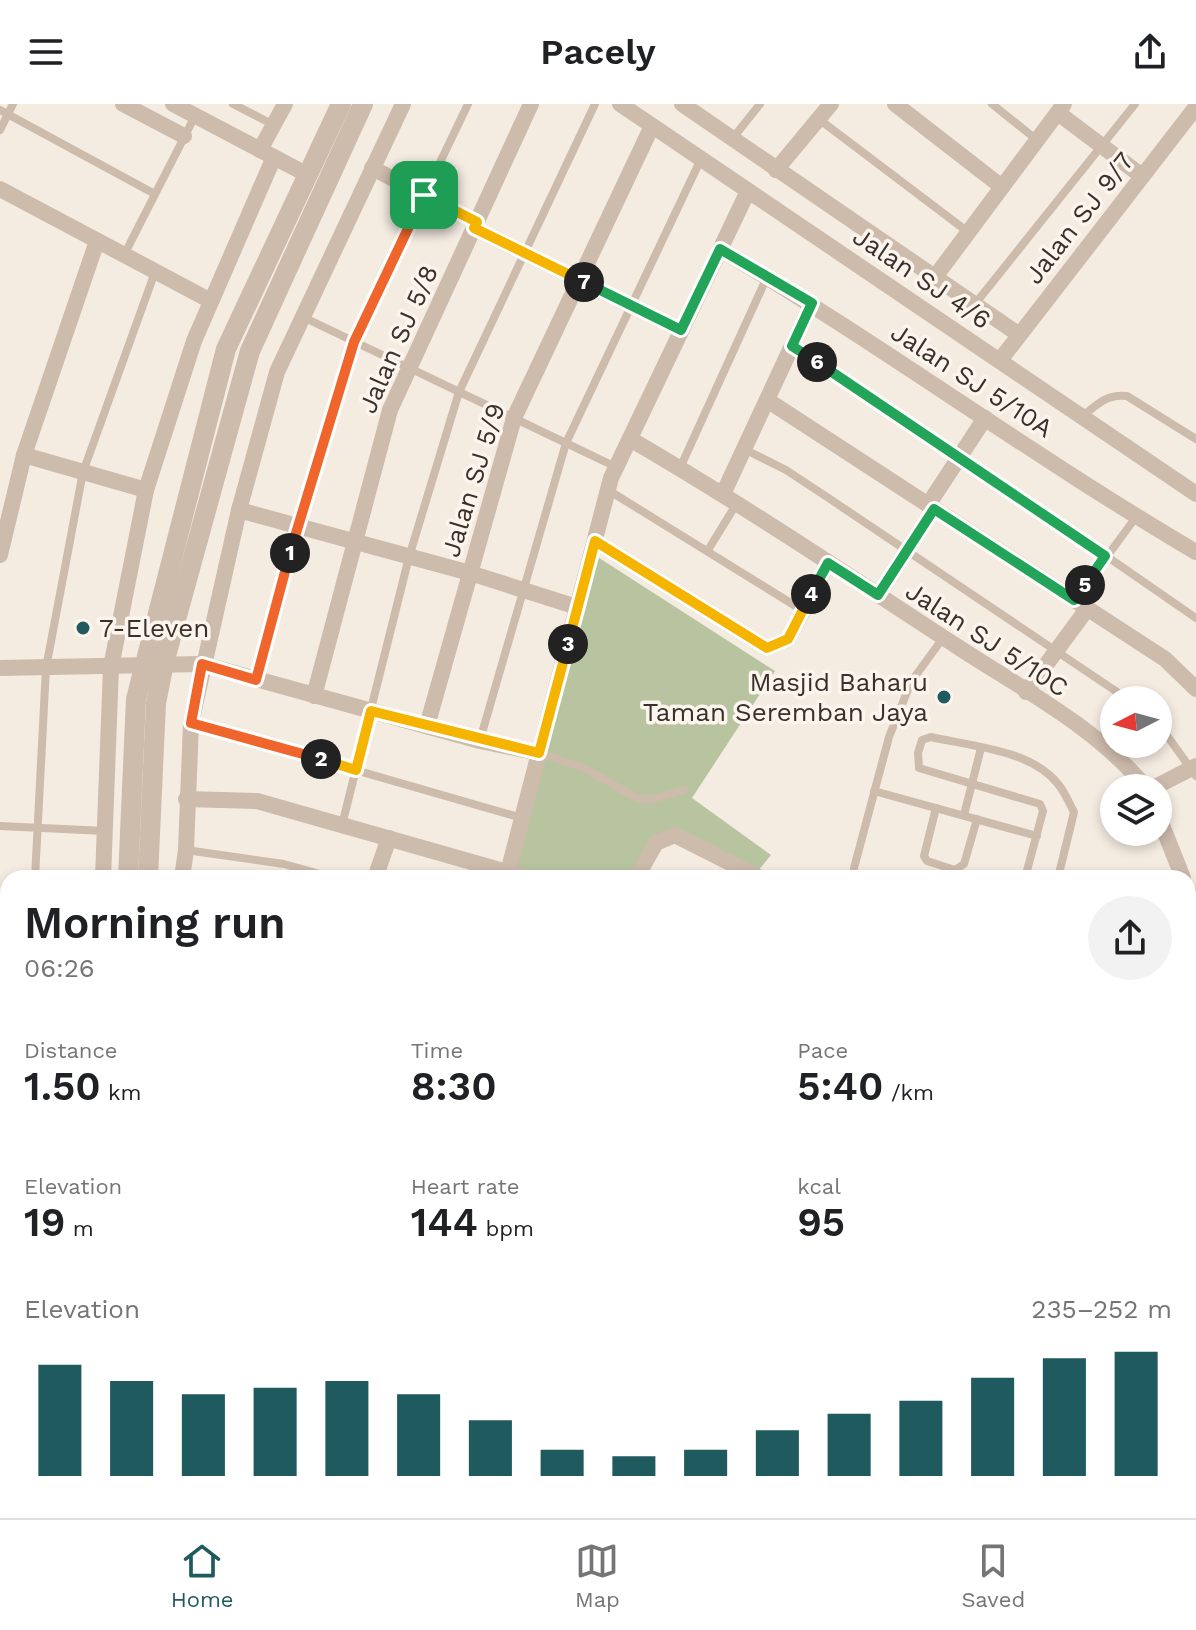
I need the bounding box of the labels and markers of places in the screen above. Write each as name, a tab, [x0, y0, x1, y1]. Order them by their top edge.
pin	[390, 161, 458, 229]
pin: 7	[564, 262, 604, 302]
pin: 6	[797, 342, 837, 382]
pin: 1	[270, 533, 310, 573]
pin: 5	[1065, 565, 1105, 605]
pin: 4	[791, 574, 831, 614]
place label: 7-Eleven	[99, 613, 209, 643]
marker: 7-Eleven	[74, 619, 92, 637]
pin: 3	[548, 624, 588, 664]
place label: Masjid Baharu Taman Seremban Jaya	[643, 667, 928, 727]
marker: Masjid Baharu Taman Seremban Jaya	[935, 688, 953, 706]
pin: 2	[301, 739, 341, 779]

